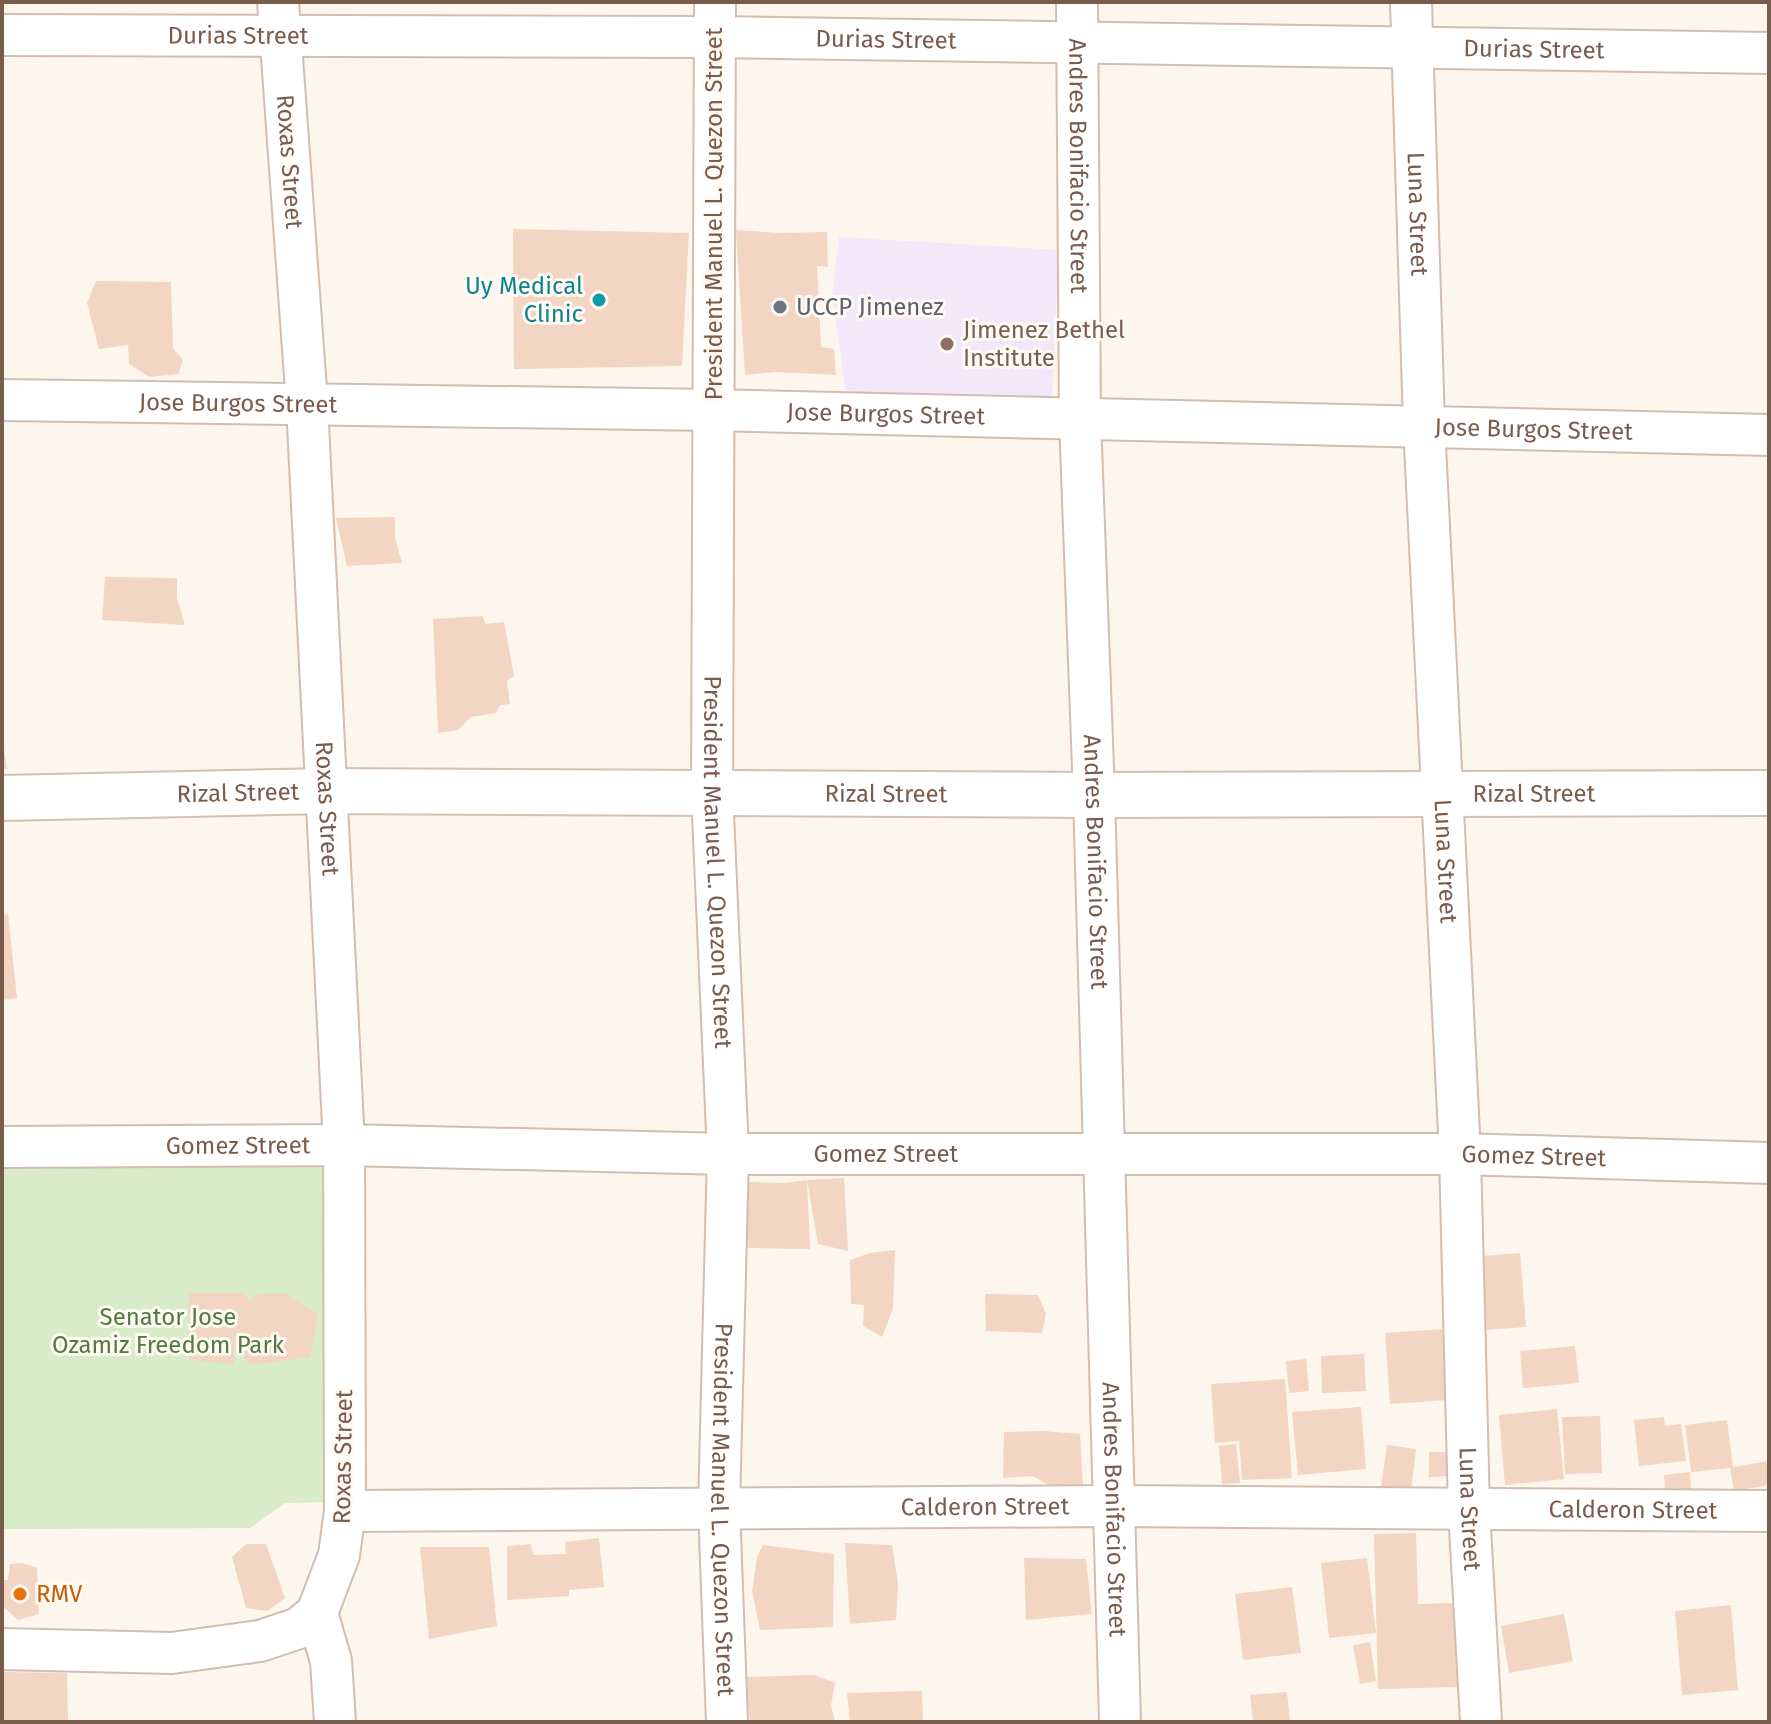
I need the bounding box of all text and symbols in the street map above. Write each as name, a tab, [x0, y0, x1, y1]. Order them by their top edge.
street label: Durias Street	[167, 21, 309, 50]
street label: Durias Street	[815, 25, 957, 55]
street label: President Manuel L. Quezon Street	[700, 27, 728, 401]
street label: Durias Street	[1463, 34, 1605, 65]
street label: Andres Bonifacio Street	[1063, 38, 1093, 294]
street label: Roxas Street	[271, 93, 308, 230]
street label: Luna Street	[1402, 151, 1433, 277]
place label: Uy Medical Clinic	[465, 272, 583, 328]
marker: Uy Medical Clinic	[590, 291, 608, 309]
place label: UCCP Jimenez	[796, 293, 944, 321]
marker: UCCP Jimenez	[771, 298, 789, 316]
place label: Jimenez Bethel Institute	[963, 316, 1125, 372]
marker: Jimenez Bethel Institute	[938, 335, 956, 353]
street label: Jose Burgos Street	[139, 388, 338, 419]
street label: Jose Burgos Street	[786, 398, 986, 430]
street label: Jose Burgos Street	[1434, 413, 1634, 446]
street label: President Manuel L. Quezon Street	[698, 675, 737, 1049]
street label: Andres Bonifacio Street	[1078, 734, 1113, 990]
street label: Roxas Street	[310, 740, 345, 877]
street label: Rizal Street	[176, 778, 300, 808]
street label: Rizal Street	[824, 780, 948, 808]
street label: Rizal Street	[1472, 780, 1596, 808]
street label: Luna Street	[1428, 799, 1463, 924]
street label: Gomez Street	[166, 1131, 311, 1160]
street label: Gomez Street	[814, 1140, 959, 1168]
street label: Gomez Street	[1461, 1140, 1607, 1172]
park label: Senator Jose Ozamiz Freedom Park	[52, 1303, 285, 1359]
street label: President Manuel L. Quezon Street	[705, 1322, 740, 1697]
street label: Andres Bonifacio Street	[1096, 1381, 1132, 1638]
street label: Roxas Street	[328, 1389, 358, 1525]
street label: Luna Street	[1453, 1446, 1486, 1572]
street label: Calderon Street	[901, 1492, 1070, 1521]
street label: Calderon Street	[1549, 1495, 1718, 1525]
place label: RMV	[36, 1580, 83, 1608]
marker: RMV	[11, 1585, 29, 1603]

